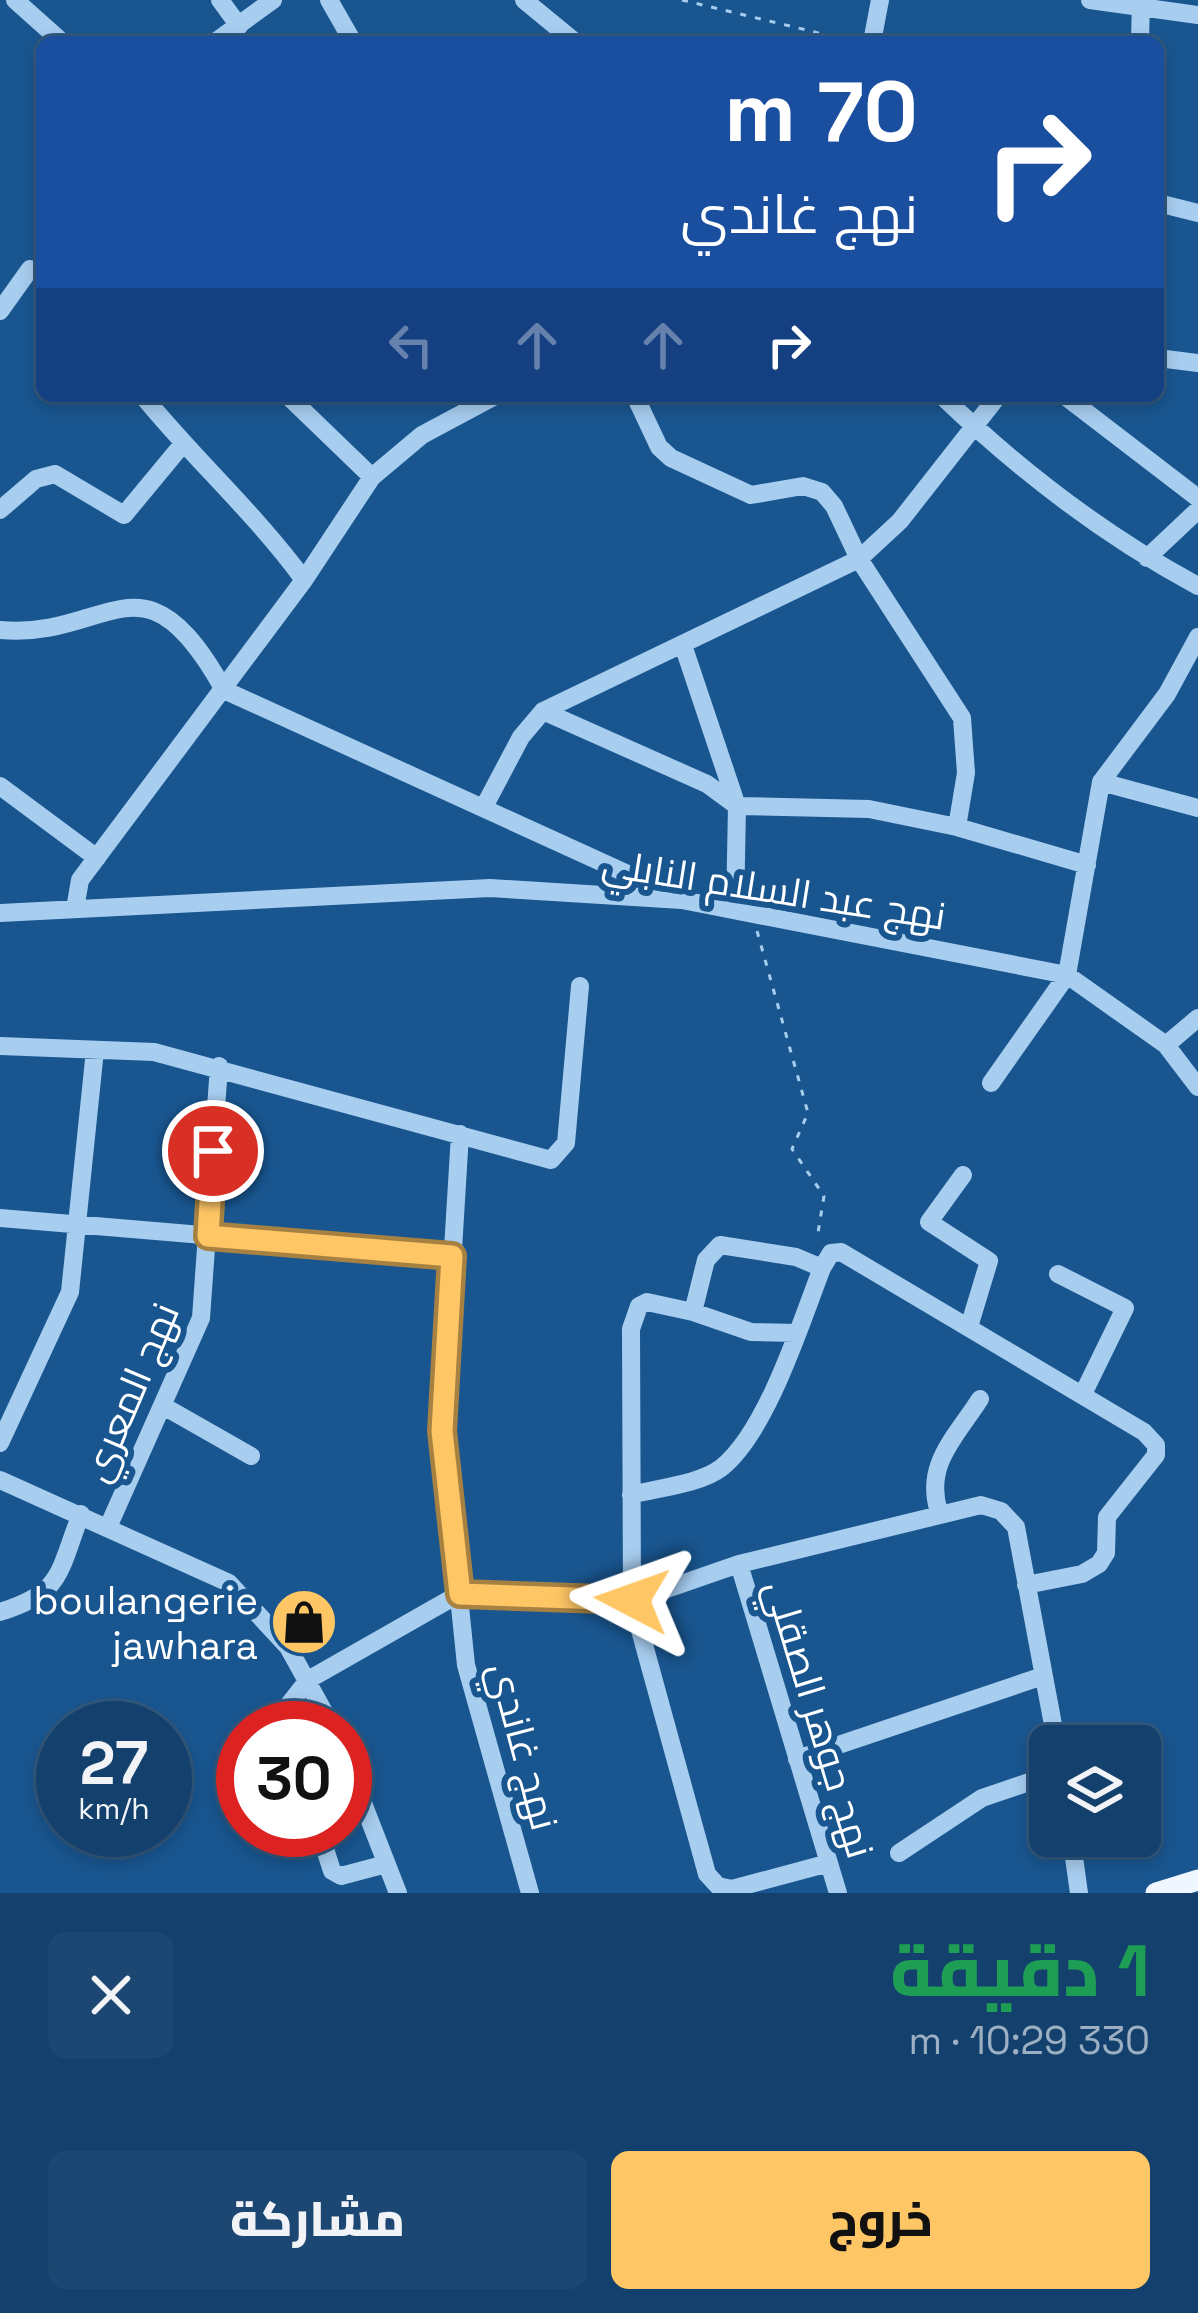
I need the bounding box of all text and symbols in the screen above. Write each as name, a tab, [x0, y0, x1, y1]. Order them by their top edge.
text: 70 m	[724, 58, 918, 166]
icon: right	[960, 84, 1116, 240]
text: نهج غاندي	[681, 180, 918, 249]
icon: left	[378, 312, 444, 378]
icon: ahead	[504, 312, 570, 378]
icon: ahead	[630, 312, 696, 378]
icon: right	[756, 312, 822, 378]
street label: نهج عبد السلام النابلي	[598, 838, 949, 947]
pin	[162, 1100, 264, 1202]
icon: arrive	[180, 1118, 246, 1184]
street label: نهج المعري	[71, 1295, 196, 1491]
position arrow	[569, 1537, 695, 1663]
street label: نهج جوهر الصقلي	[748, 1574, 885, 1866]
place label: boulangerie jawhara	[34, 1576, 258, 1670]
shop icon: boulangerie jawhara	[269, 1587, 339, 1657]
street label: نهج غاندي	[472, 1657, 569, 1837]
speed limit sign: 30	[216, 1701, 372, 1857]
text: 27	[80, 1725, 148, 1802]
map controls	[1029, 1725, 1161, 1857]
button: layers	[1029, 1725, 1161, 1857]
text: km/h	[78, 1789, 150, 1828]
text: 1 دقيقة	[890, 1925, 1150, 2017]
button: close	[48, 1932, 174, 2058]
text: 330 m · 10:29	[909, 2016, 1150, 2065]
button: مشاركة	[48, 2151, 587, 2289]
button: خروج	[611, 2151, 1150, 2289]

